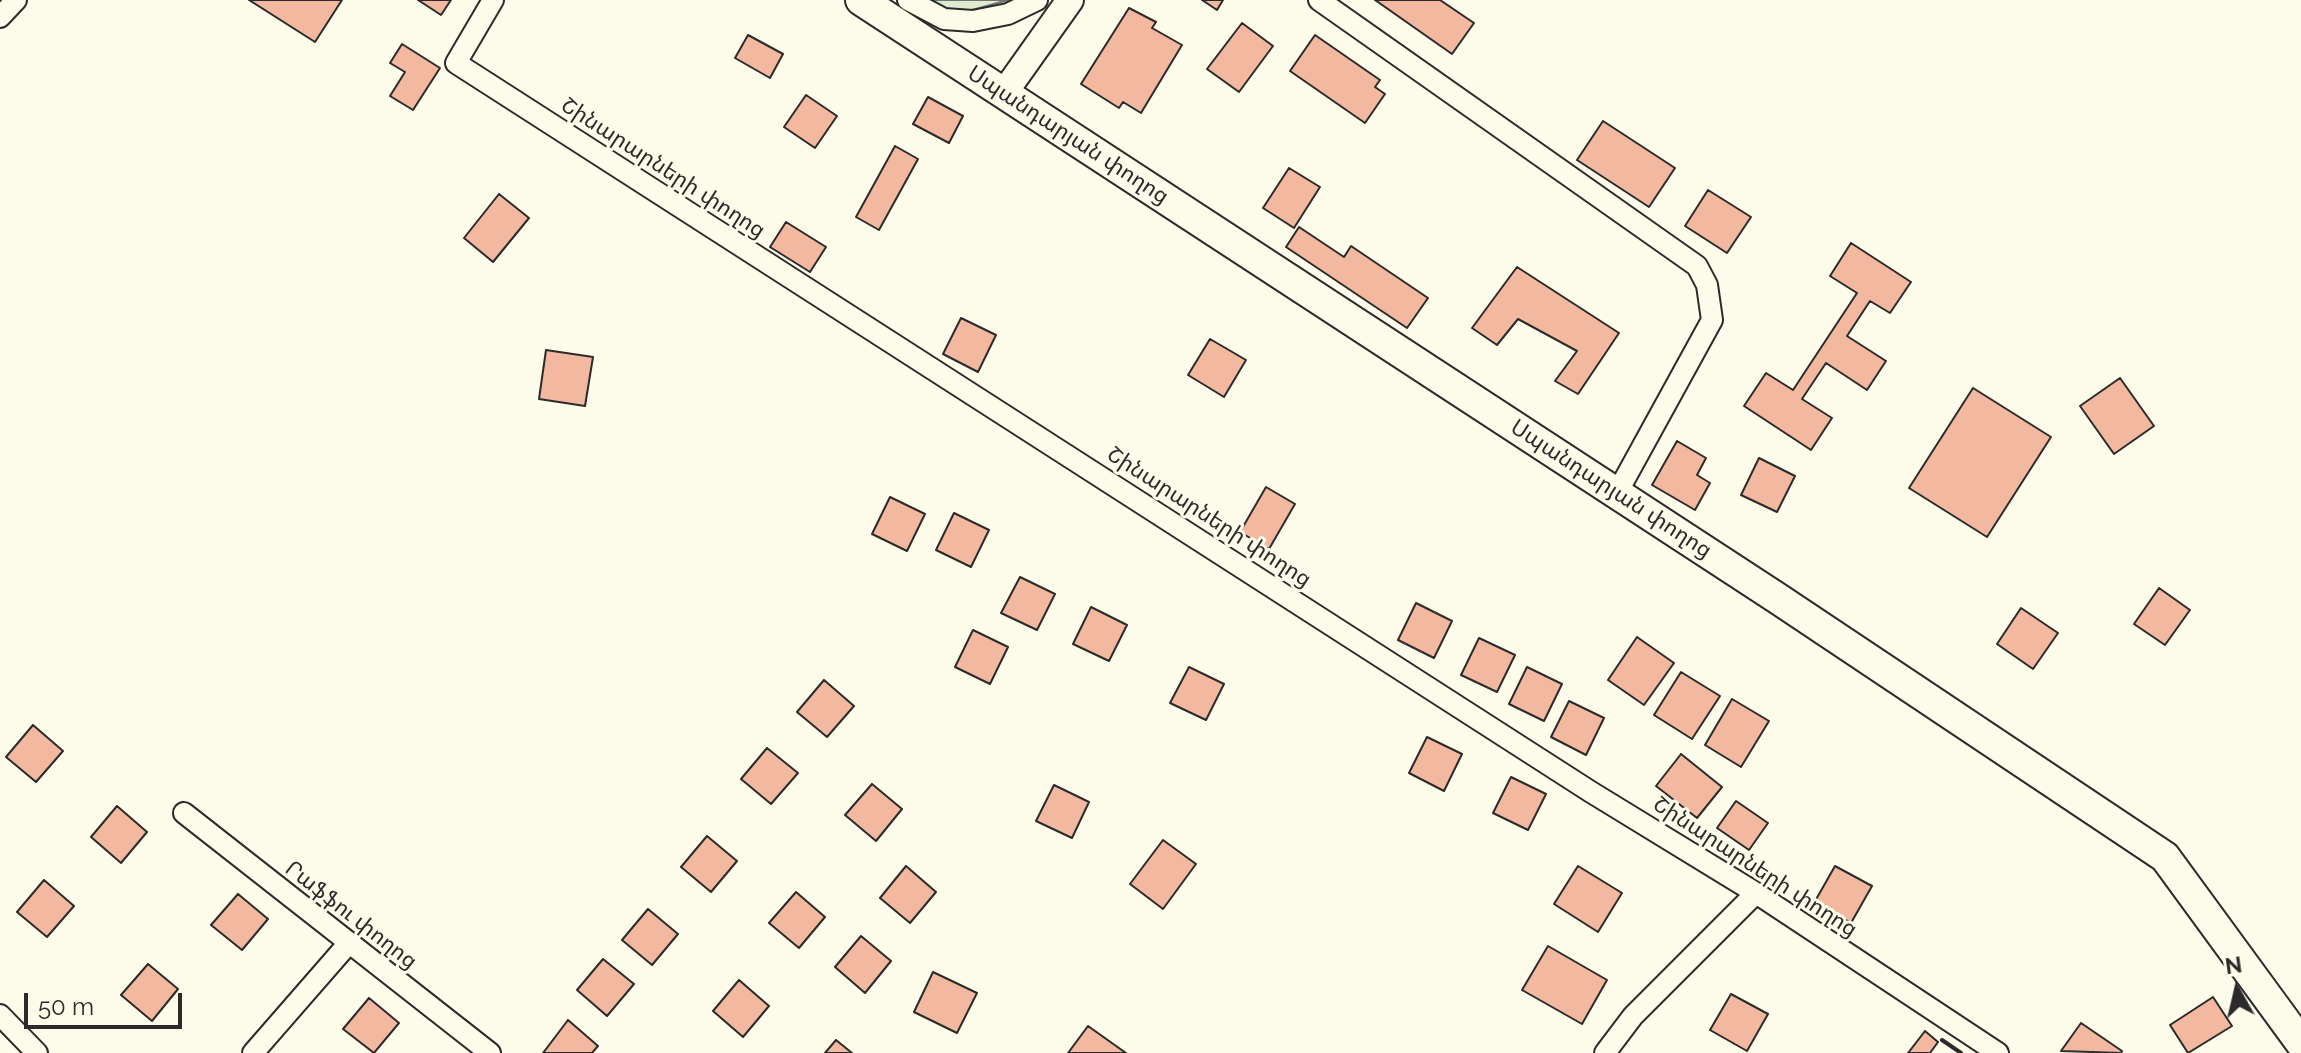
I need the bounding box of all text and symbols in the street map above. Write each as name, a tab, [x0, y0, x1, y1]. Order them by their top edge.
street label: Սպանդարյան փողոց	[962, 60, 1174, 210]
street label: Շինարարների փողոց	[556, 92, 770, 244]
street label: Սպանդարյան փողոց	[1505, 414, 1717, 564]
street label: Շինարարների փողոց	[1102, 441, 1316, 593]
street label: Շինարարների փողոց	[1648, 791, 1862, 943]
street label: Րաֆֆու փողոց	[280, 855, 422, 975]
north arrow	[2197, 949, 2277, 1029]
text: N	[2224, 951, 2244, 979]
scale bar	[28, 977, 186, 1027]
text: 50 m	[38, 992, 94, 1021]

